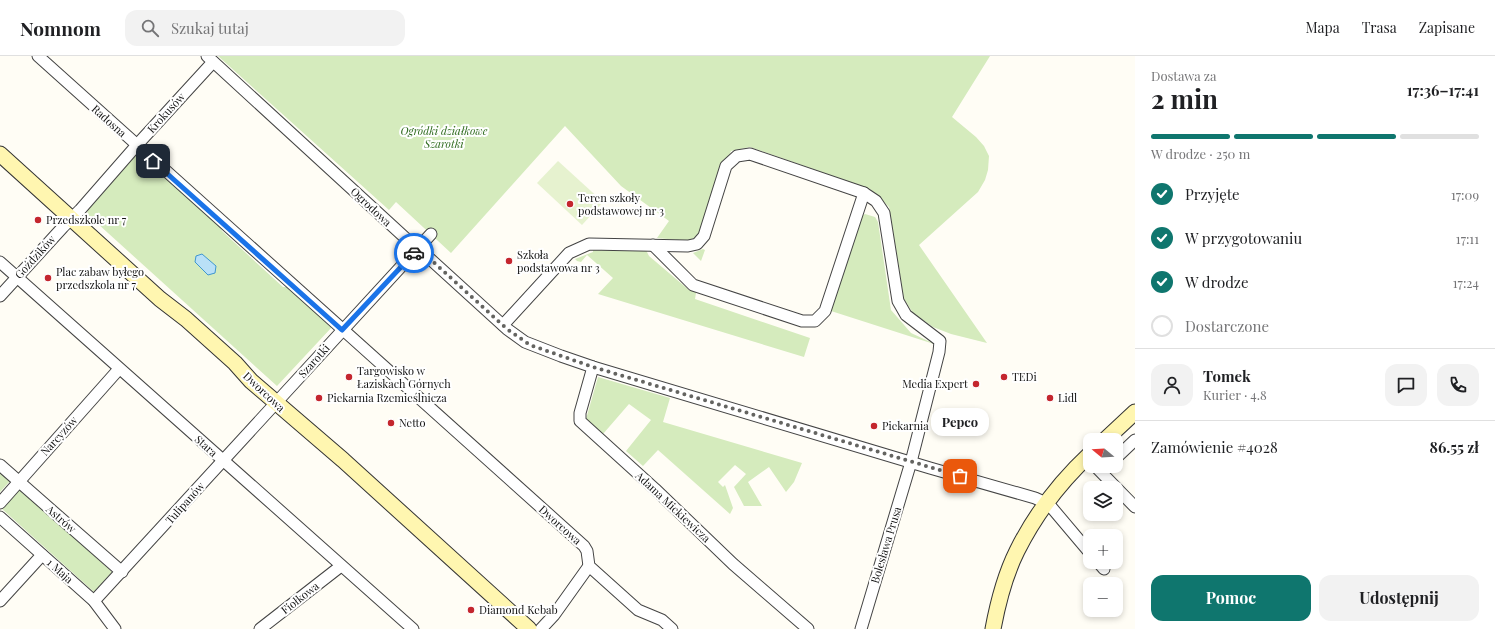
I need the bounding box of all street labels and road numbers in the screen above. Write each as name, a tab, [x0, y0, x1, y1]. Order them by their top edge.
street label: Krokusów	[143, 89, 188, 136]
street label: Radosna	[89, 101, 130, 141]
street label: Ogrodowa	[348, 184, 395, 230]
street label: Goździków	[11, 231, 59, 282]
street label: Szarotki	[294, 341, 333, 381]
street label: Dworcowa	[240, 368, 289, 415]
street label: Narcyzów	[37, 412, 81, 459]
street label: Stara	[192, 431, 221, 460]
street label: Adama Mickiewicza	[632, 467, 714, 546]
street label: Tulipanów	[162, 478, 208, 527]
street label: Astrów	[43, 501, 80, 536]
street label: Dworcowa	[536, 502, 585, 548]
street label: Bolesława Prusa	[867, 504, 904, 585]
street label: 1 Maja	[44, 555, 77, 587]
street label: Fiołkowa	[278, 578, 322, 617]

